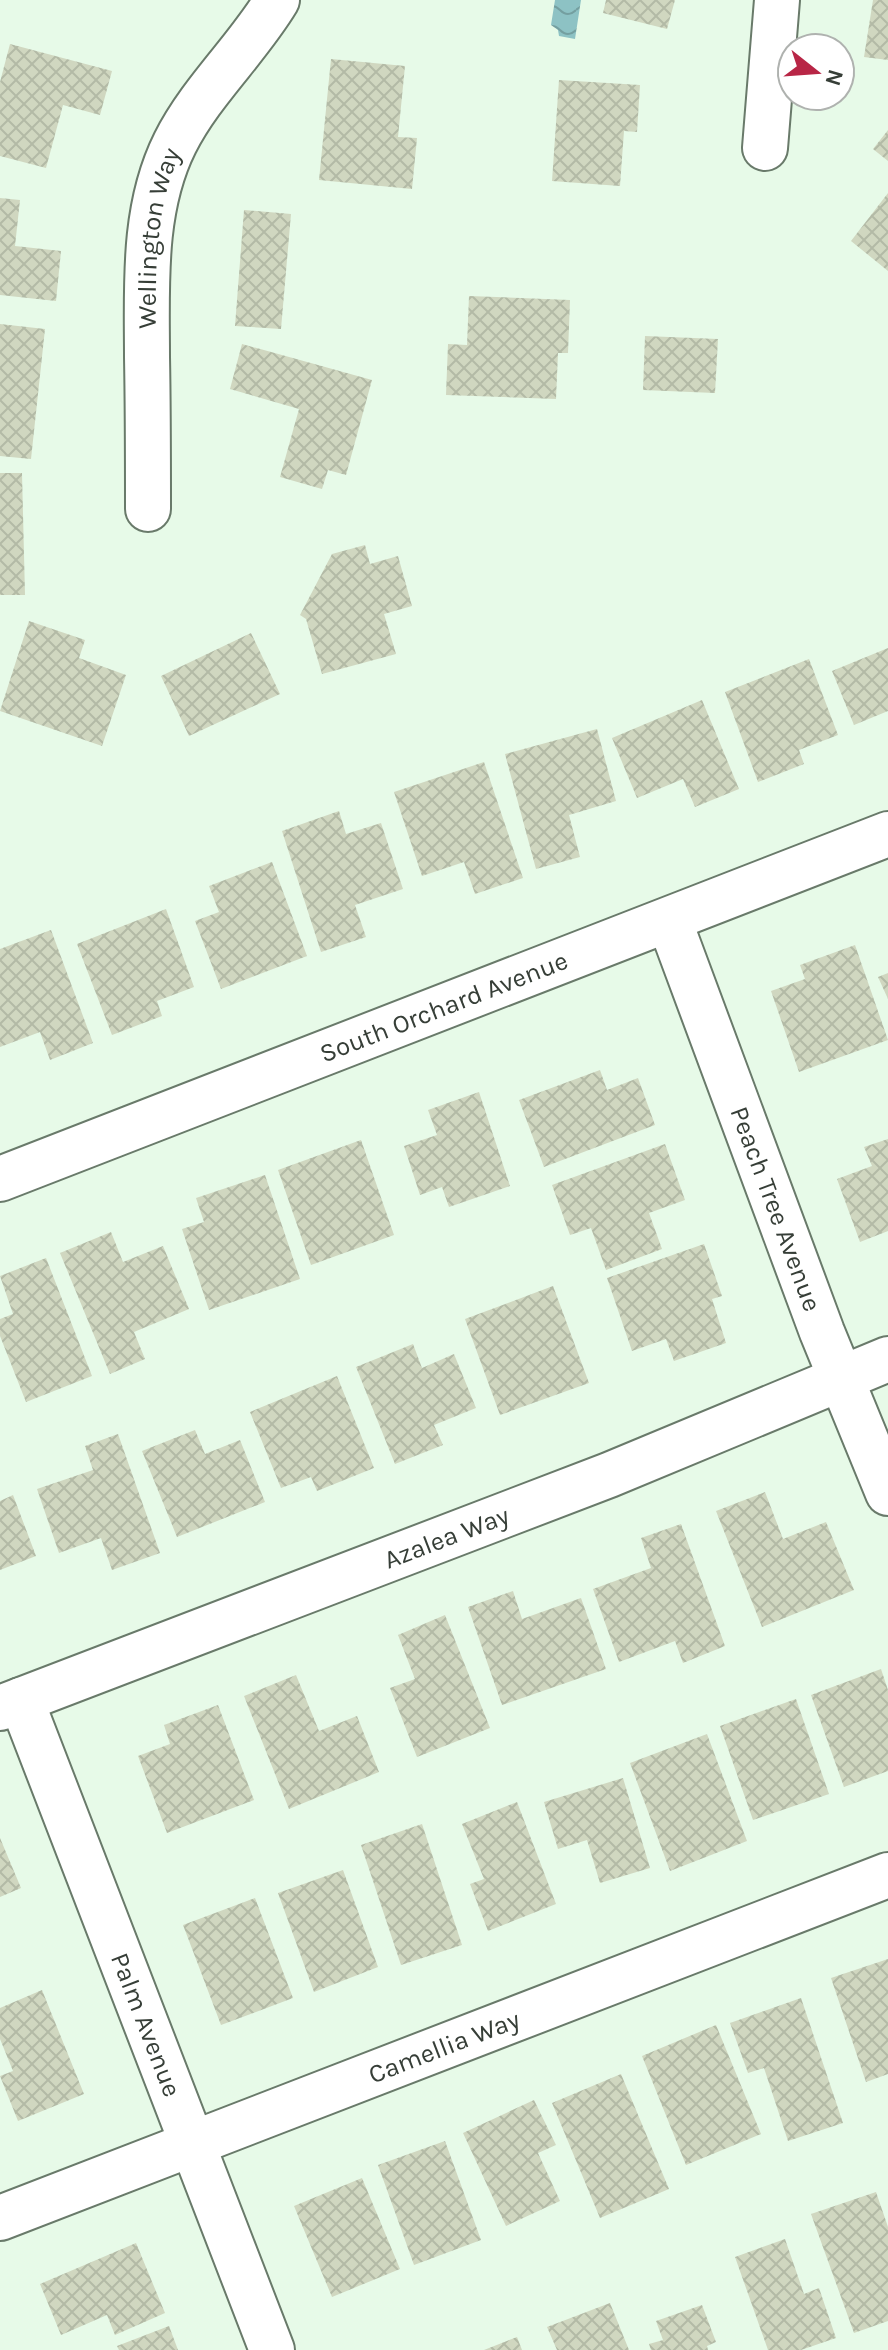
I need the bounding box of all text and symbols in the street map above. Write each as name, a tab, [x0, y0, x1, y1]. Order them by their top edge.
north arrow	[776, 32, 856, 112]
text: N	[819, 66, 849, 89]
street label: Wellington Way	[131, 143, 186, 329]
street label: South Orchard Avenue	[315, 944, 572, 1069]
street label: Peach Tree Avenue	[724, 1102, 828, 1316]
street label: Azalea Way	[379, 1499, 513, 1575]
street label: Palm Avenue	[104, 1948, 188, 2101]
street label: Camellia Way	[364, 2003, 524, 2090]

